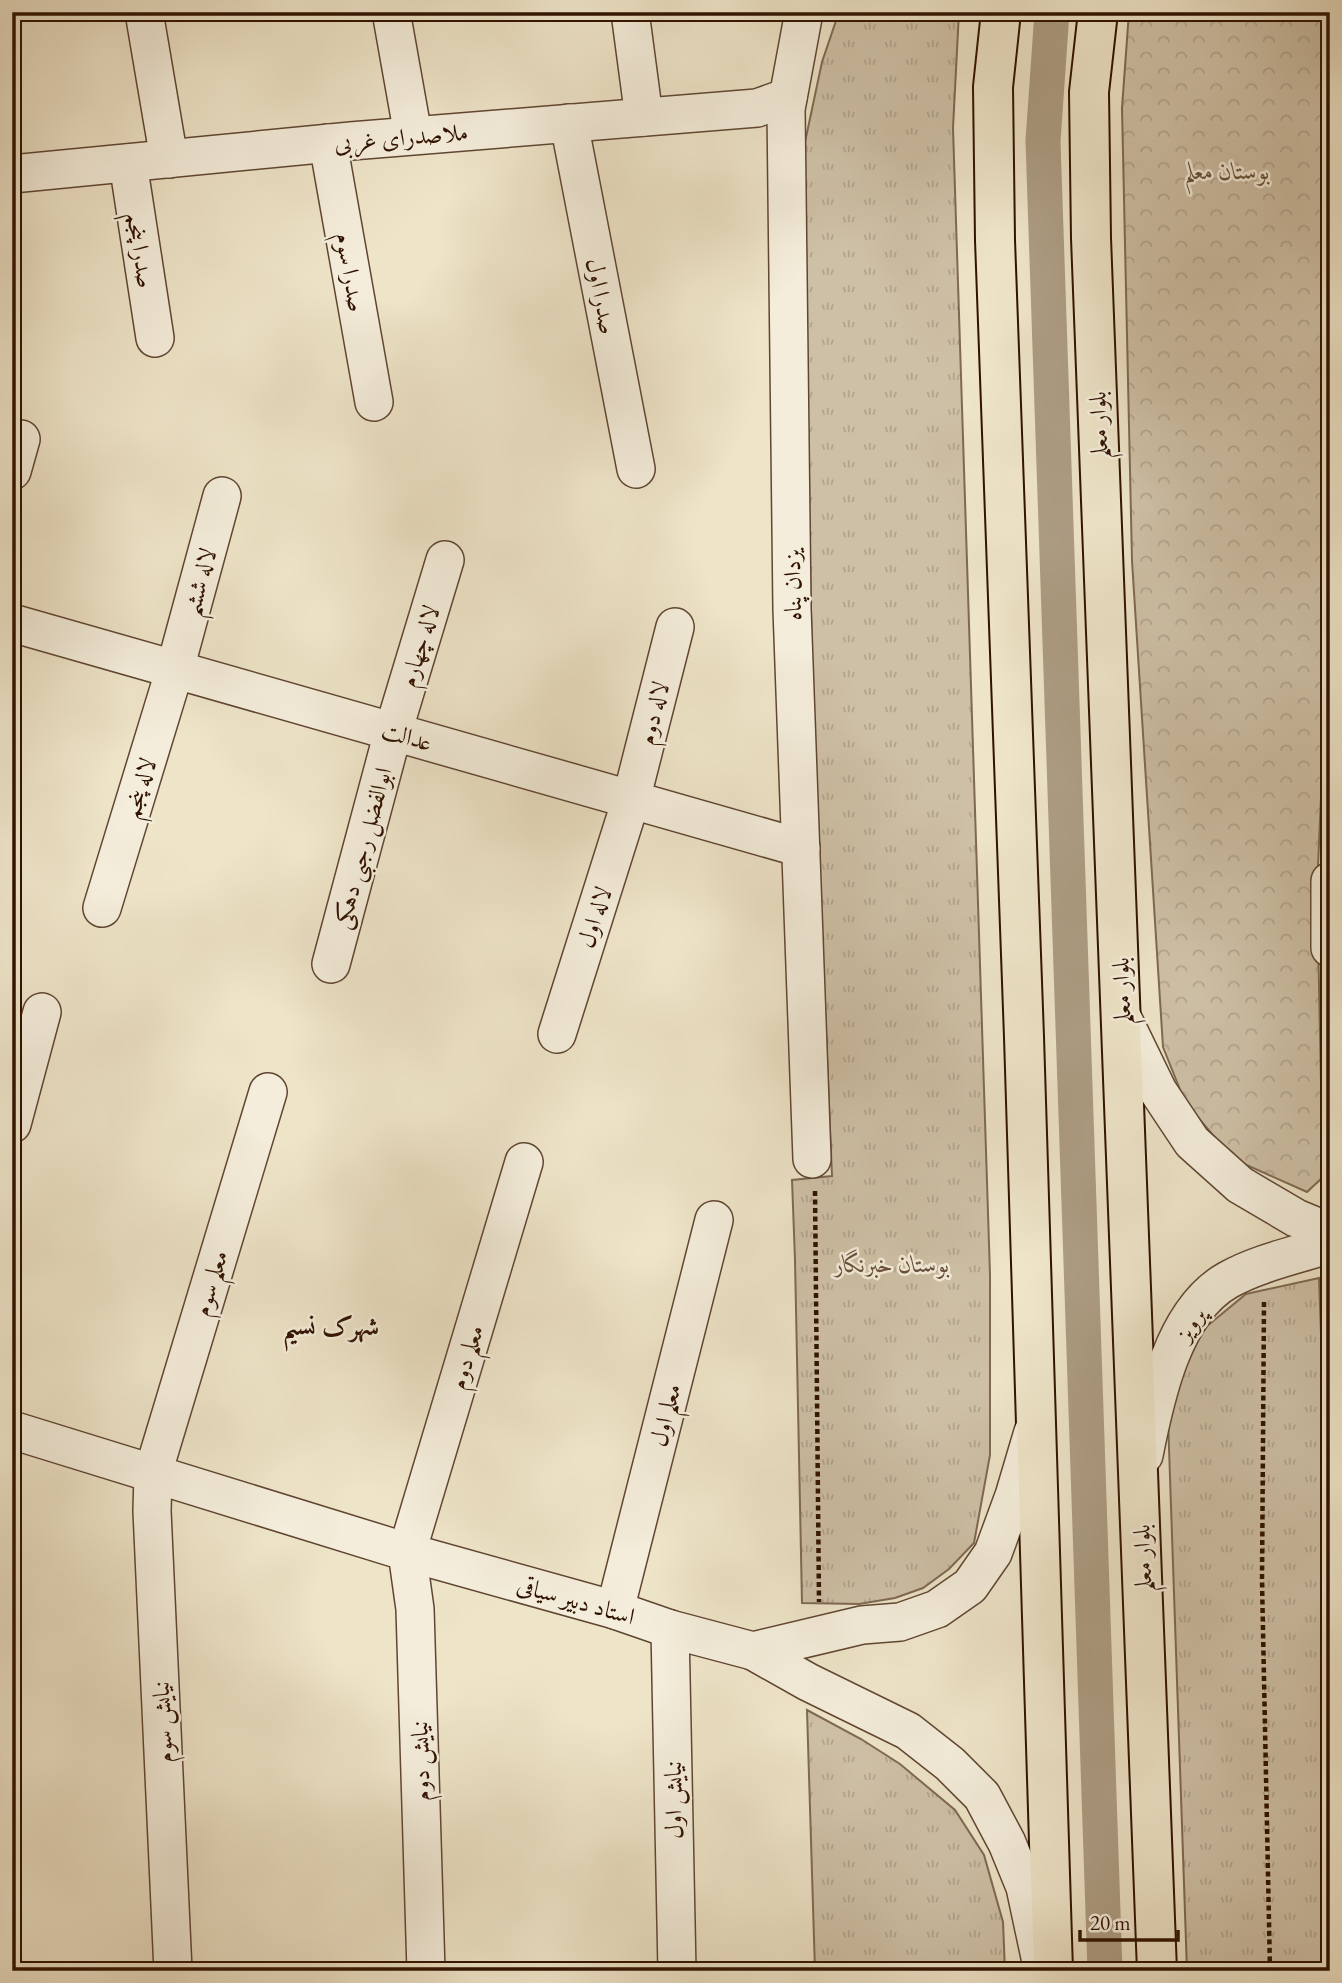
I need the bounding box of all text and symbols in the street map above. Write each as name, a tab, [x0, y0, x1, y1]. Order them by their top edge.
street label: ملاصدرای غربی	[333, 116, 469, 160]
park label: بوستان معلم	[1184, 155, 1270, 195]
street label: صدرا پنجم	[113, 210, 162, 291]
street label: صدرا سوم	[323, 230, 373, 315]
street label: صدرا اول	[579, 255, 625, 337]
street label: بلوار معلم	[1081, 390, 1124, 459]
street label: لاله ششم	[175, 544, 232, 622]
street label: یزدان پناه	[776, 546, 810, 621]
street label: لاله چهارم	[392, 601, 452, 693]
street label: لاله دوم	[630, 678, 682, 750]
street label: عدالت	[378, 714, 436, 758]
street label: لاله پنجم	[115, 754, 170, 824]
street label: ابوالفضل رجبی دهکی	[326, 764, 403, 934]
street label: لاله اول	[570, 882, 618, 952]
street label: بلوار معلم	[1104, 956, 1147, 1025]
street label: معلم سوم	[185, 1246, 243, 1322]
park label: بوستان خبرنگار	[832, 1248, 950, 1279]
street label: پرویز	[1166, 1299, 1215, 1350]
district label: شهرک نسیم	[283, 1309, 379, 1352]
street label: معلم دوم	[442, 1321, 499, 1396]
street label: معلم اول	[642, 1380, 696, 1452]
street label: بلوار معلم	[1125, 1523, 1168, 1592]
street label: استاد دبیر سیاقی	[513, 1568, 639, 1632]
street label: نیایش سوم	[144, 1680, 186, 1764]
street label: نیایش دوم	[403, 1720, 443, 1802]
street label: نیایش اول	[657, 1760, 690, 1840]
scale bar	[1080, 1899, 1178, 1943]
text: 20 m	[1090, 1909, 1131, 1936]

